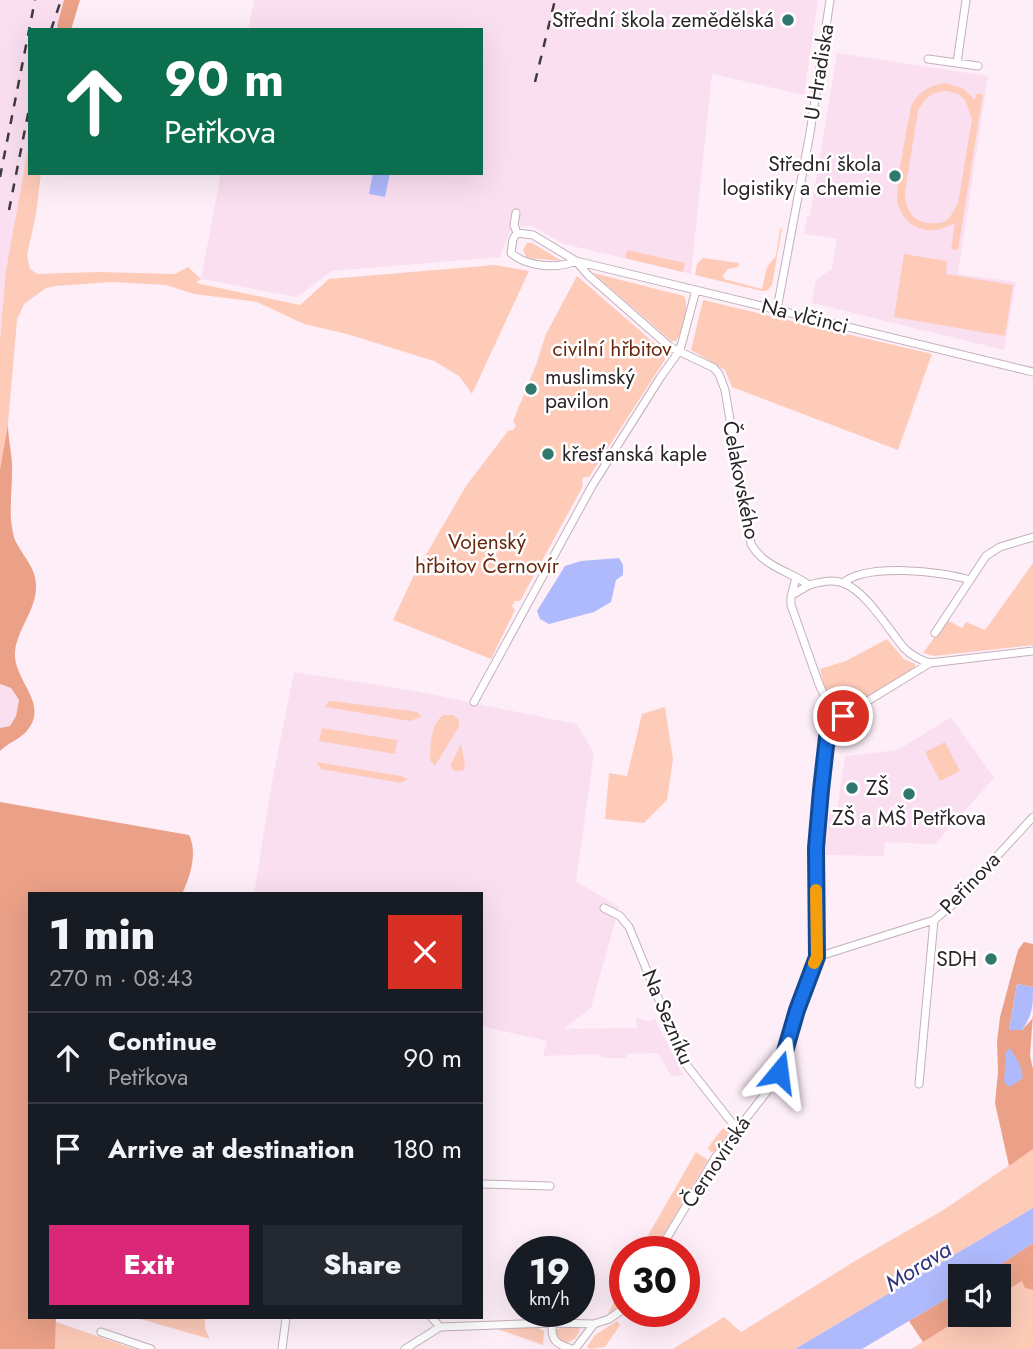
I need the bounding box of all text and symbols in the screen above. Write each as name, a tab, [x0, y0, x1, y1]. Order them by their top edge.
place label: Střední škola zemědělská	[552, 5, 774, 35]
marker: Střední škola zemědělská	[780, 12, 796, 28]
street label: U Hradiska	[797, 22, 841, 122]
text: 90 m	[164, 44, 284, 114]
icon: ahead	[49, 56, 140, 147]
text: Petřkova	[164, 109, 276, 155]
place label: Střední škola logistiky a chemie	[722, 149, 881, 203]
marker: Střední škola logistiky a chemie	[887, 168, 903, 184]
street label: Na vlčinci	[758, 291, 852, 341]
park label: civilní hřbitov	[553, 334, 672, 364]
place label: muslimský pavilon	[545, 362, 636, 416]
marker: muslimský pavilon	[523, 381, 539, 397]
street label: Čelakovského	[715, 418, 767, 542]
place label: křesťanská kaple	[562, 439, 707, 469]
marker: křesťanská kaple	[540, 446, 556, 462]
park label: Vojenský hřbitov Černovír	[415, 527, 560, 581]
pin	[813, 686, 873, 746]
icon: arrive	[824, 697, 862, 735]
place label: ZŠ	[866, 773, 889, 803]
marker: ZŠ	[844, 780, 860, 796]
marker: ZŠ a MŠ Petřkova	[901, 786, 917, 802]
place label: ZŠ a MŠ Petřkova	[832, 803, 986, 833]
street label: Peřinova	[933, 845, 1007, 921]
text: 1 min	[49, 904, 155, 965]
button: close	[388, 915, 462, 989]
place label: SDH	[936, 944, 977, 974]
marker: SDH	[983, 951, 999, 967]
text: 270 m · 08:43	[49, 961, 193, 995]
street label: Na Sezníku	[634, 965, 702, 1069]
text: Continue	[108, 1022, 217, 1060]
position arrow	[742, 1035, 816, 1109]
icon: ahead	[49, 1039, 87, 1077]
text: 90 m	[403, 1039, 462, 1077]
text: Petřkova	[108, 1060, 188, 1094]
street label: Černovírská	[674, 1110, 758, 1214]
icon: arrive	[49, 1130, 87, 1168]
text: Arrive at destination	[108, 1130, 355, 1168]
text: 180 m	[392, 1130, 462, 1168]
button: Exit	[49, 1225, 249, 1305]
button: Share	[263, 1225, 462, 1305]
water label: Morava	[878, 1232, 958, 1300]
speed limit sign: 30	[609, 1236, 700, 1327]
text: 19	[529, 1247, 570, 1297]
map controls	[948, 1264, 1011, 1327]
button: sound	[948, 1264, 1011, 1327]
text: km/h	[529, 1286, 570, 1312]

